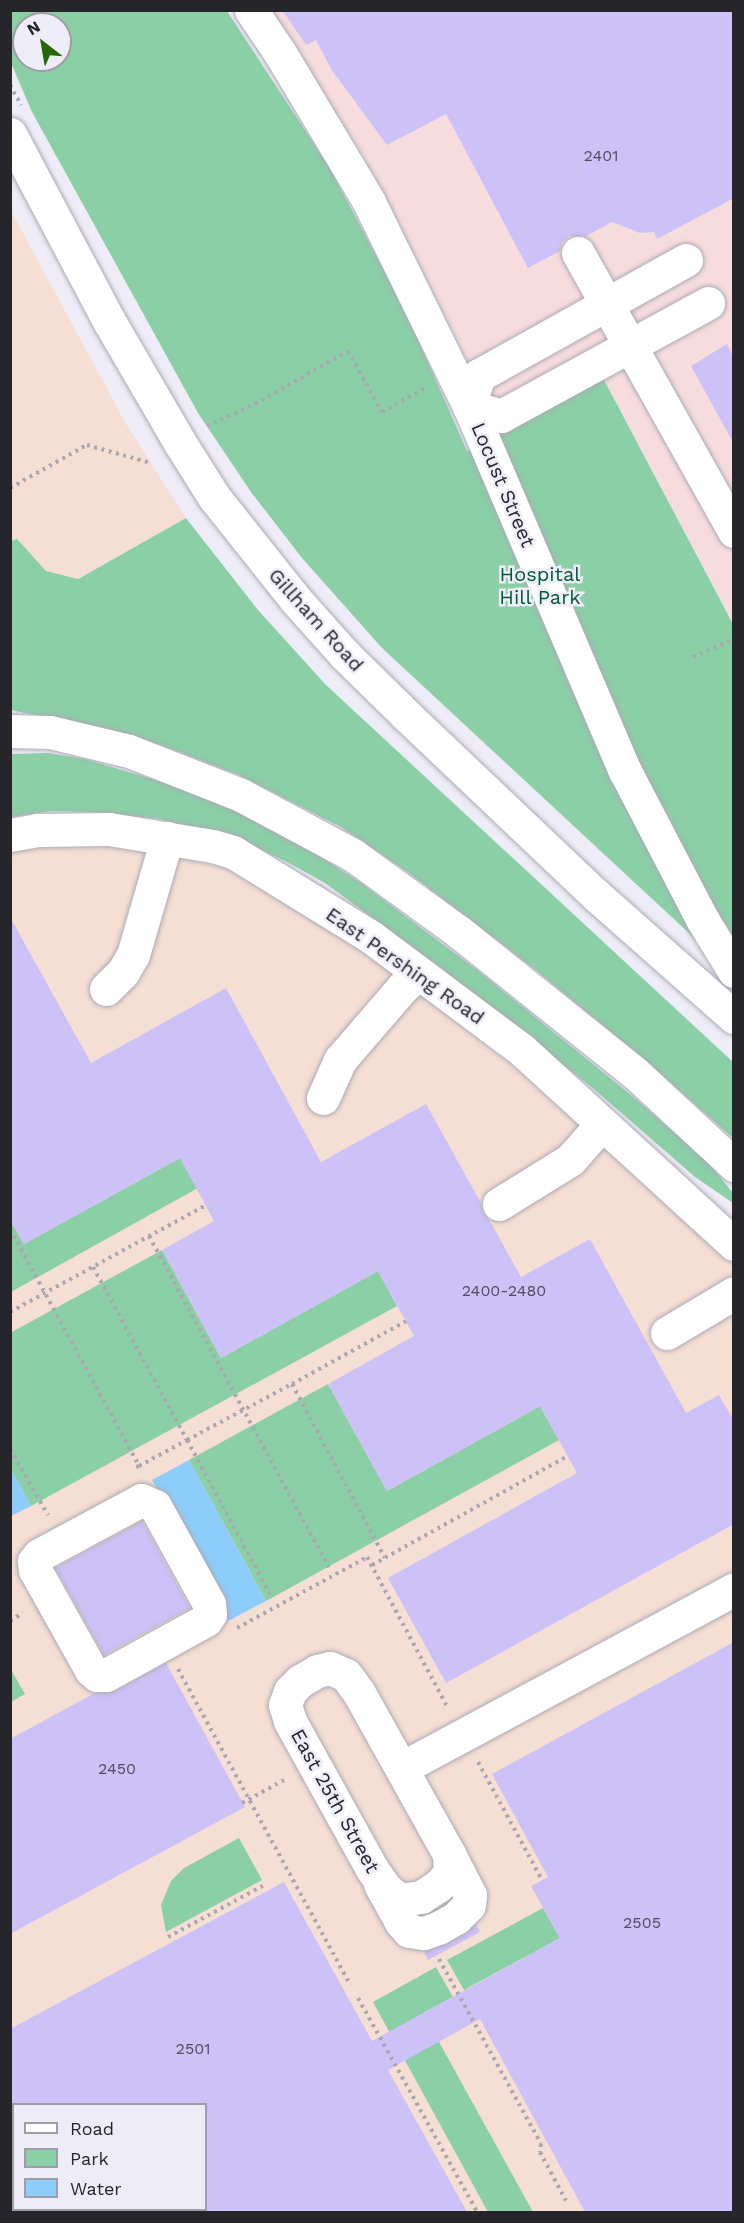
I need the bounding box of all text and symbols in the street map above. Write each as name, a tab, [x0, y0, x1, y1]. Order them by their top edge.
north arrow	[12, 12, 72, 72]
text: N	[24, 17, 43, 39]
house number: 2401	[584, 146, 618, 166]
street label: Locust Street	[466, 419, 540, 551]
park label: Hospital Hill Park	[499, 562, 581, 609]
street label: Gillham Road	[263, 564, 369, 676]
street label: East Pershing Road	[321, 902, 489, 1030]
house number: 2400-2480	[462, 1281, 546, 1301]
street label: East 25th Street	[286, 1725, 384, 1877]
house number: 2450	[98, 1759, 136, 1779]
house number: 2505	[623, 1913, 661, 1933]
house number: 2501	[176, 2039, 210, 2059]
legend	[12, 2103, 207, 2211]
text: Road	[70, 2118, 114, 2139]
text: Park	[70, 2148, 109, 2169]
text: Water	[70, 2178, 122, 2199]

